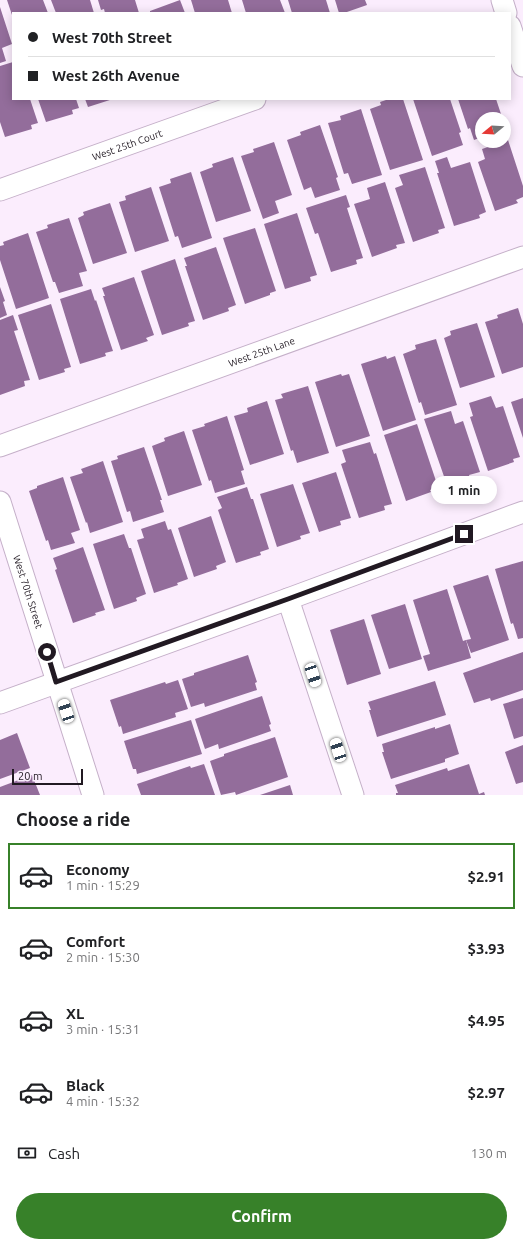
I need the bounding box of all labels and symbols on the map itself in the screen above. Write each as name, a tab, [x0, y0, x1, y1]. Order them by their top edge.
north arrow	[475, 112, 511, 148]
street label: West 25th Court	[91, 127, 164, 162]
street label: West 25th Lane	[227, 334, 296, 369]
callout: 1 min	[431, 476, 497, 504]
route end	[455, 525, 473, 543]
street label: West 70th Street	[12, 554, 45, 630]
route start	[38, 643, 56, 661]
car	[304, 662, 322, 688]
car	[57, 698, 75, 724]
car	[329, 737, 347, 763]
scale bar	[12, 767, 83, 786]

